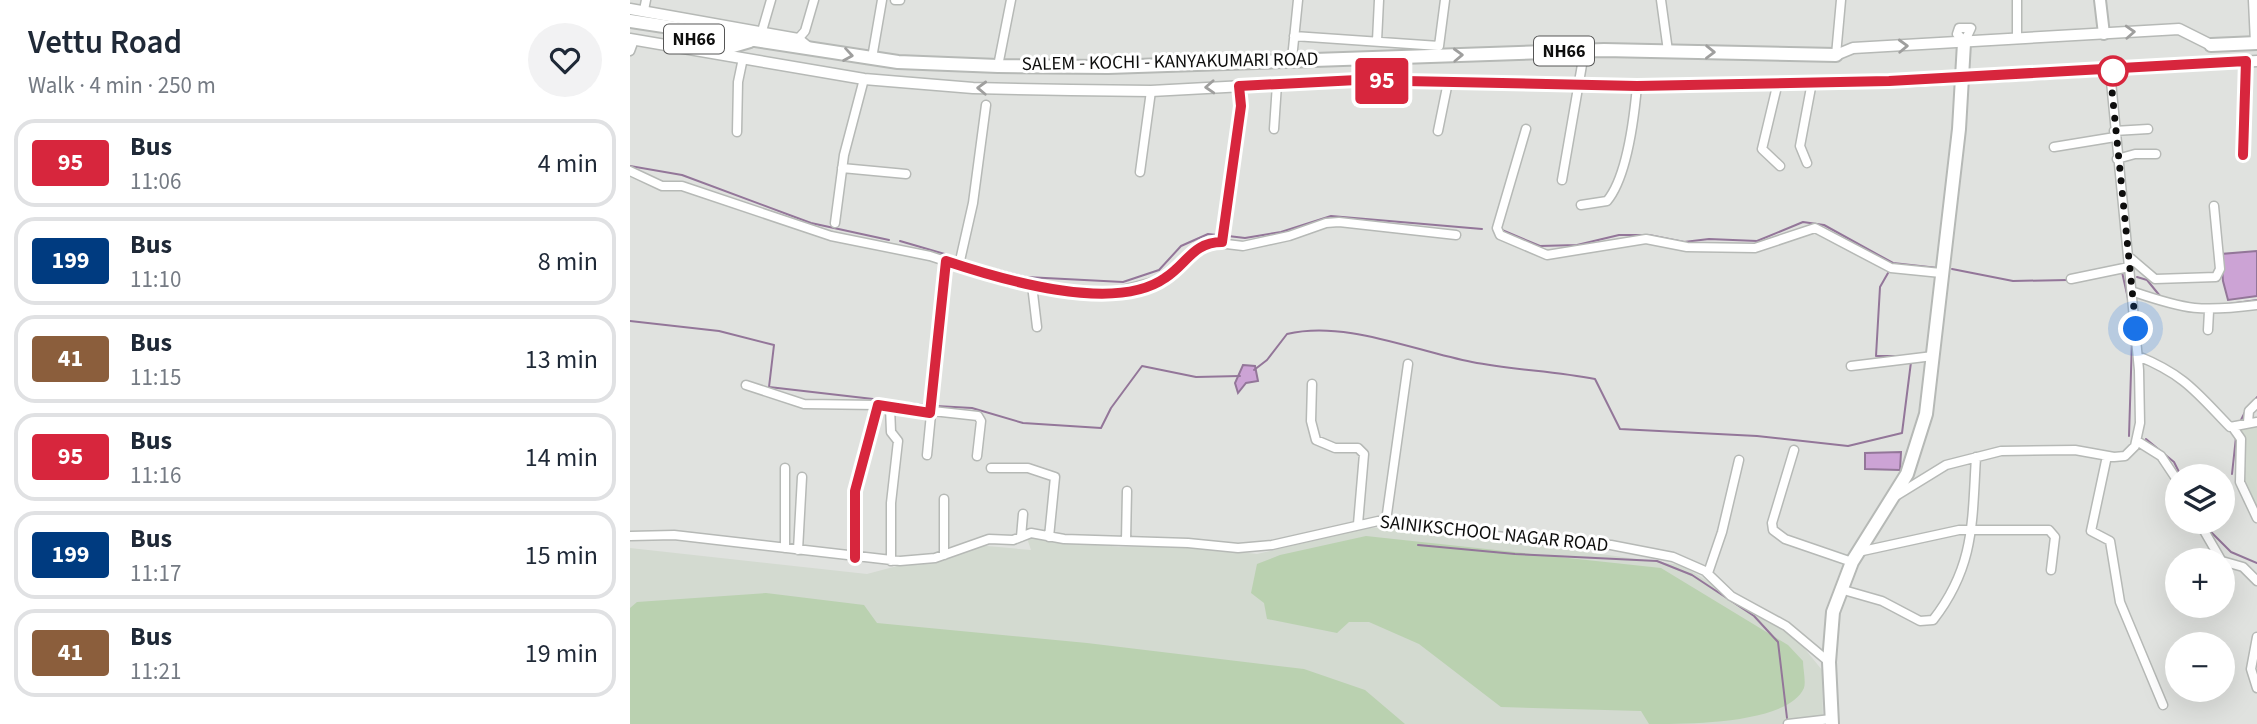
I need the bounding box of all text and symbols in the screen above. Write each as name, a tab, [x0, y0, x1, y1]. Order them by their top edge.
text: Vettu Road	[28, 19, 182, 66]
button: heart	[528, 23, 602, 97]
road number: NH66	[664, 24, 724, 54]
one-way arrow	[2125, 25, 2136, 40]
road number: NH66	[1534, 36, 1594, 66]
one-way arrow	[1898, 38, 1909, 53]
one-way arrow	[1705, 44, 1716, 60]
street label: SALEM - KOCHI - KANYAKUMARI ROAD	[1022, 46, 1318, 78]
one-way arrow	[842, 47, 854, 62]
one-way arrow	[1453, 47, 1464, 62]
unlabelled marker	[2098, 56, 2128, 86]
line badge: 95	[1350, 58, 1414, 104]
text: 95	[1369, 63, 1395, 98]
text: Walk · 4 min · 250 m	[28, 69, 216, 102]
one-way arrow	[1204, 80, 1215, 95]
one-way arrow	[977, 81, 988, 96]
text: Bus	[130, 128, 172, 165]
text: 95	[58, 145, 83, 180]
text: 4 min	[538, 145, 598, 182]
text: 11:06	[130, 165, 181, 198]
text: Bus	[130, 226, 172, 263]
text: 199	[51, 243, 90, 278]
text: 8 min	[538, 243, 598, 280]
text: 11:10	[130, 263, 181, 296]
your location	[2118, 311, 2153, 346]
text: Bus	[130, 324, 172, 361]
text: 41	[58, 341, 83, 376]
text: 13 min	[525, 341, 598, 378]
text: 11:15	[130, 361, 181, 394]
text: Bus	[130, 422, 172, 459]
text: 95	[58, 439, 83, 474]
text: 14 min	[525, 439, 598, 476]
text: 11:16	[130, 459, 181, 492]
map controls	[2165, 464, 2235, 702]
button: layers	[2165, 464, 2235, 534]
street label: SAINIKSCHOOL NAGAR ROAD	[1378, 509, 1610, 559]
text: Bus	[130, 520, 172, 557]
text: 199	[51, 537, 90, 572]
text: 15 min	[525, 537, 598, 574]
button: +	[2165, 548, 2235, 618]
text: 11:17	[130, 557, 181, 590]
text: Bus	[130, 618, 172, 655]
button: −	[2165, 632, 2235, 702]
text: 41	[58, 635, 83, 670]
text: 19 min	[525, 635, 598, 672]
text: 11:21	[130, 655, 181, 688]

